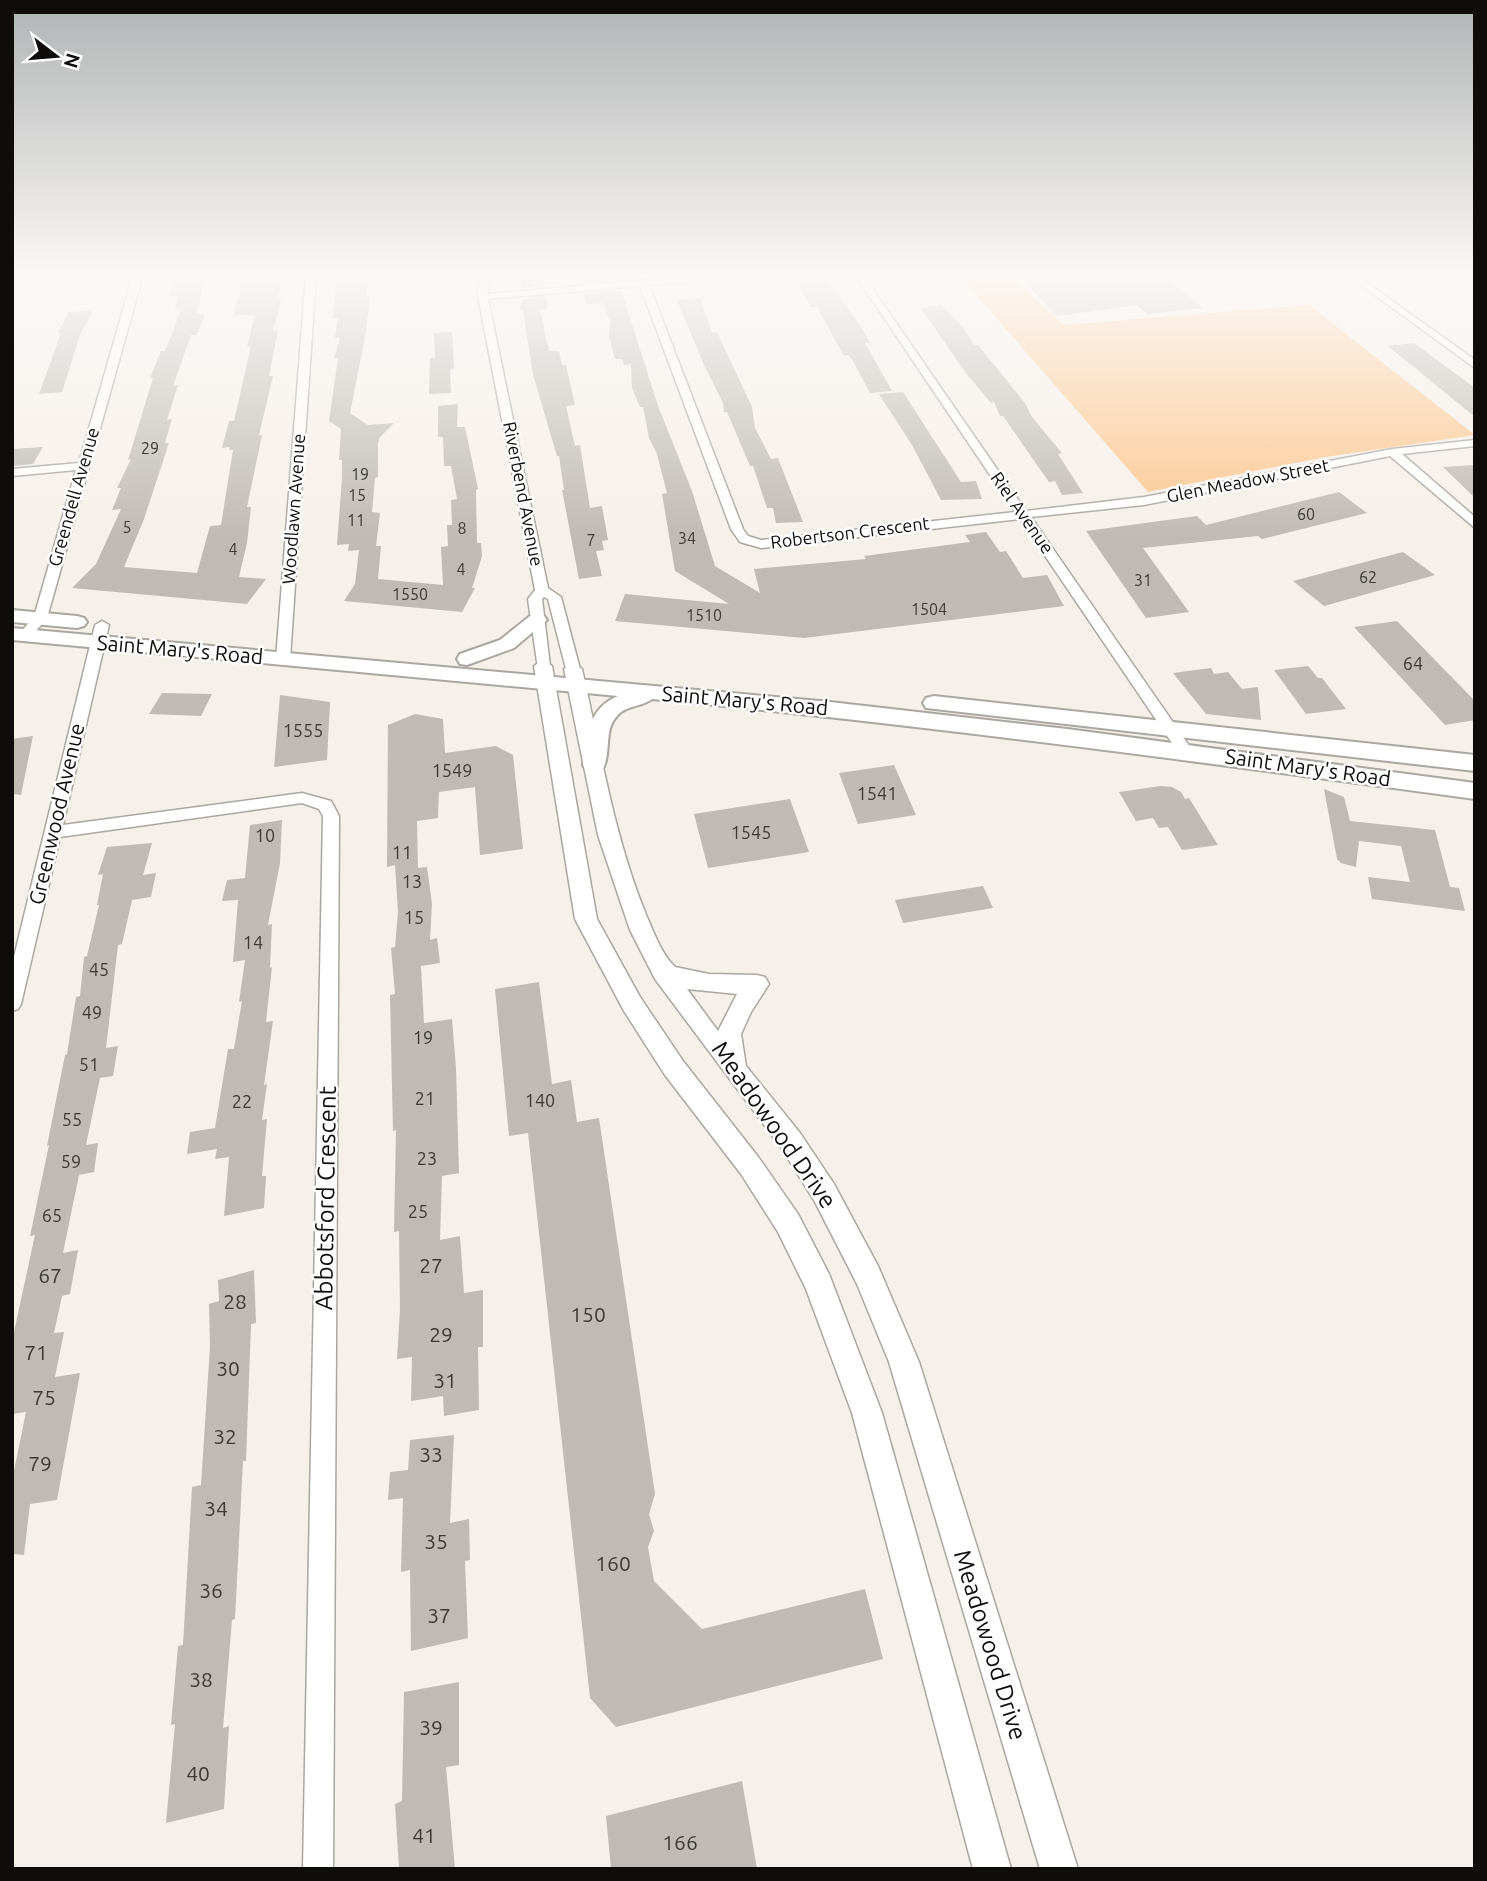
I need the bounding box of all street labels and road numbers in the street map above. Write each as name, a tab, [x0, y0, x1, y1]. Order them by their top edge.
street label: Riverbend Avenue	[500, 420, 548, 568]
street label: Greendell Avenue	[44, 425, 102, 568]
street label: Woodlawn Avenue	[278, 433, 308, 585]
street label: Glen Meadow Street	[1165, 454, 1331, 506]
street label: Riel Avenue	[987, 468, 1058, 557]
street label: Robertson Crescent	[769, 512, 931, 552]
street label: Saint Mary's Road	[96, 630, 264, 668]
street label: Saint Mary's Road	[661, 681, 829, 719]
street label: Greenwood Avenue	[23, 721, 89, 907]
street label: Saint Mary's Road	[1224, 744, 1392, 791]
street label: Meadowood Drive	[707, 1036, 842, 1213]
street label: Abbotsford Crescent	[310, 1085, 341, 1310]
street label: Meadowood Drive	[949, 1546, 1032, 1743]

